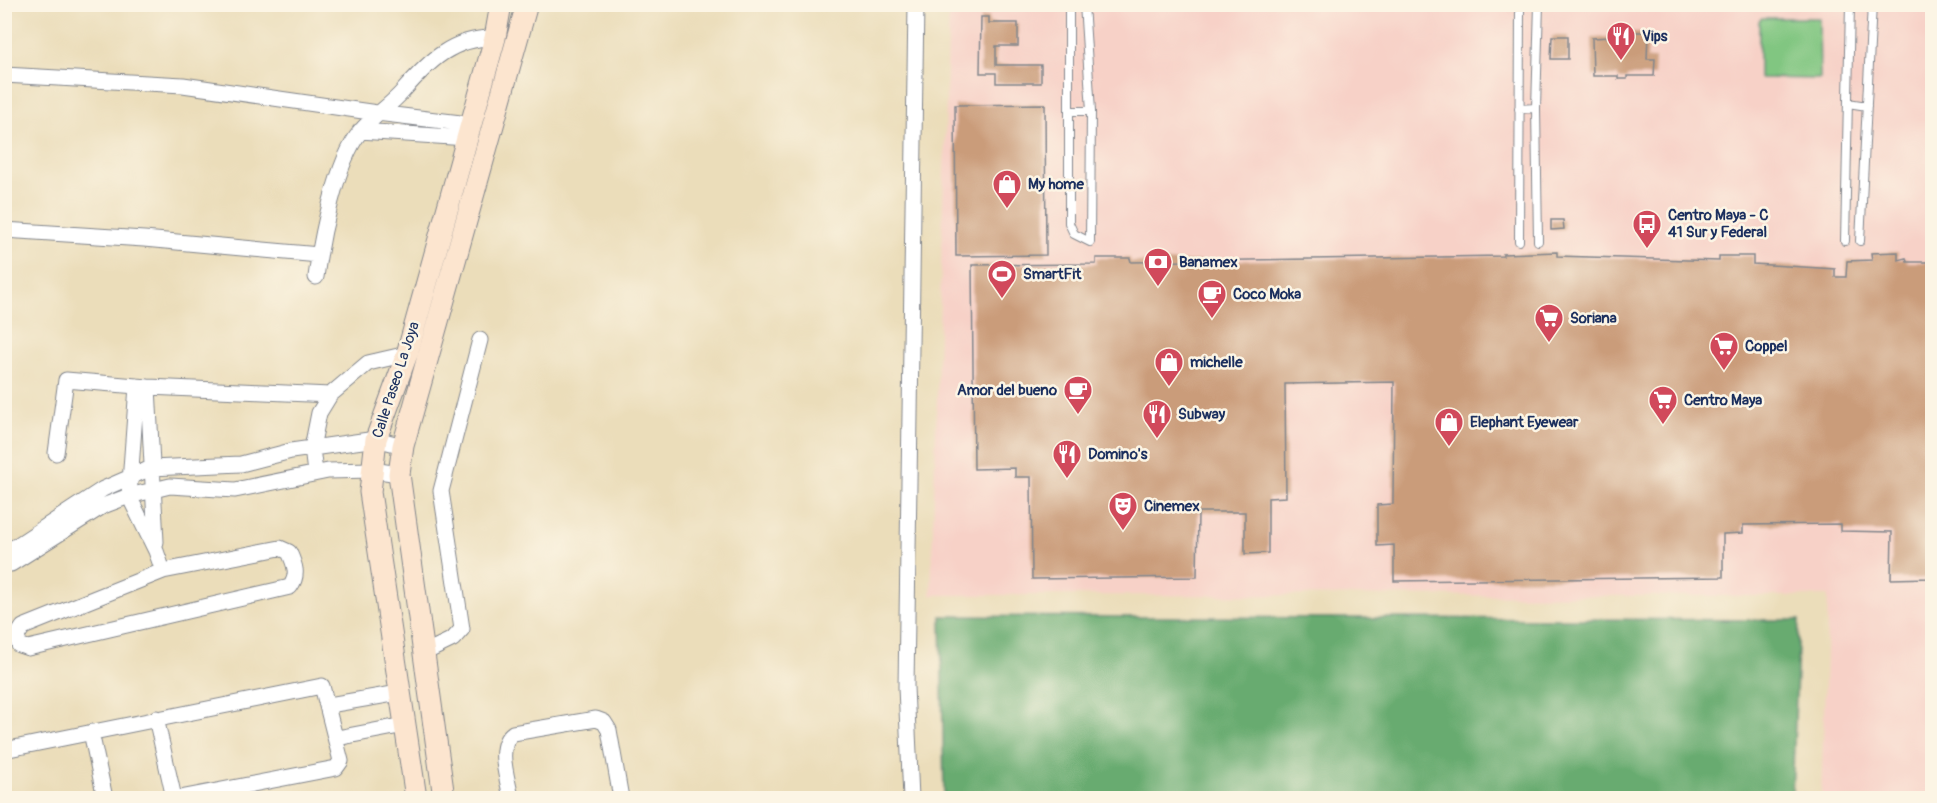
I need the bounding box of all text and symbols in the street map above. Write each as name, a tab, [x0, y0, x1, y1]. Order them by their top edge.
restaurant icon: Vips	[1605, 20, 1637, 62]
place label: Vips	[1642, 27, 1668, 46]
shop icon: My home	[991, 168, 1023, 210]
place label: My home	[1028, 175, 1084, 194]
place label: Centro Maya - C 41 Sur y Federal	[1668, 206, 1768, 242]
bus stop icon: Centro Maya - C 41 Sur y Federal	[1631, 208, 1663, 250]
bank icon: Banamex	[1142, 246, 1174, 288]
place label: Banamex	[1179, 253, 1238, 272]
sports icon: SmartFit	[986, 258, 1018, 300]
place label: SmartFit	[1023, 265, 1082, 284]
cafe icon: Coco Moka	[1196, 278, 1228, 320]
place label: Coco Moka	[1233, 285, 1301, 304]
supermarket icon: Soriana	[1533, 302, 1565, 344]
place label: Soriana	[1570, 309, 1617, 328]
street label: Calle Paseo La Joya	[368, 319, 424, 441]
supermarket icon: Coppel	[1708, 330, 1740, 372]
place label: Coppel	[1745, 337, 1788, 356]
shop icon: michelle	[1153, 346, 1185, 388]
place label: michelle	[1190, 353, 1243, 372]
cafe icon: Amor del bueno	[1062, 374, 1094, 416]
place label: Amor del bueno	[957, 381, 1057, 400]
supermarket icon: Centro Maya	[1647, 384, 1679, 426]
place label: Centro Maya	[1684, 391, 1762, 410]
restaurant icon: Subway	[1141, 398, 1173, 440]
place label: Subway	[1178, 405, 1226, 424]
shop icon: Elephant Eyewear	[1433, 406, 1465, 448]
place label: Elephant Eyewear	[1470, 413, 1579, 432]
restaurant icon: Domino's	[1051, 438, 1083, 480]
place label: Domino's	[1088, 445, 1148, 464]
theatre icon: Cinemex	[1107, 490, 1139, 532]
place label: Cinemex	[1144, 497, 1200, 516]

